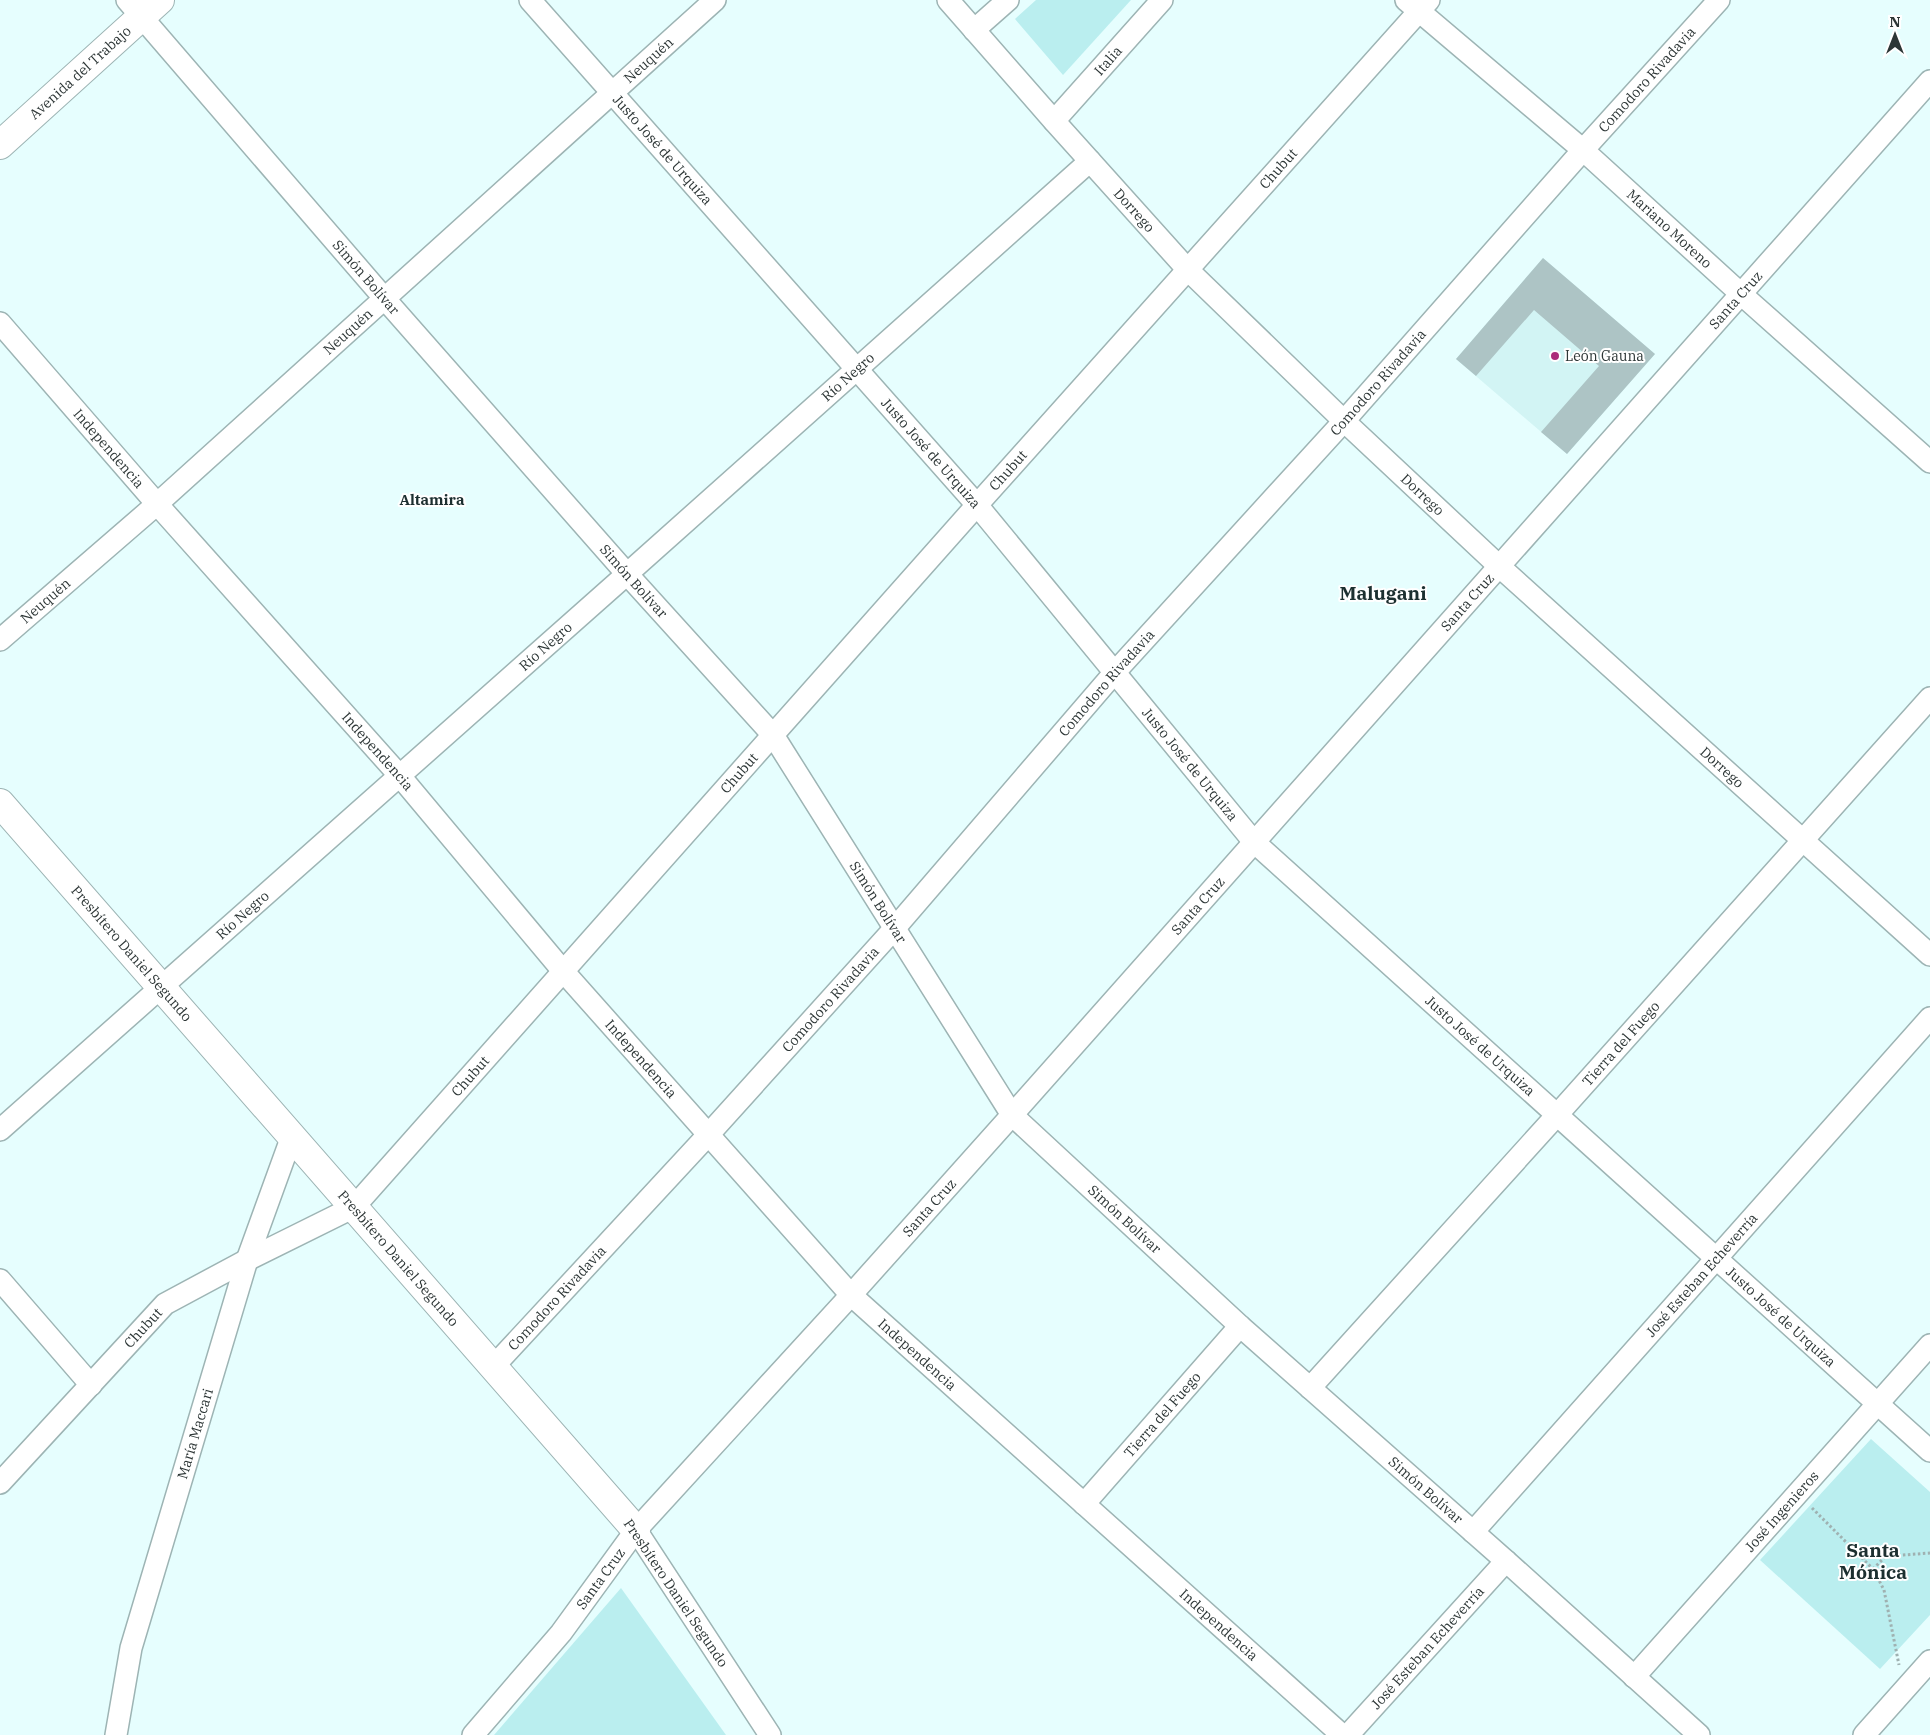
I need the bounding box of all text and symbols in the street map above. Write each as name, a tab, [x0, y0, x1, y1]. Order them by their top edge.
north arrow	[1870, 10, 1920, 60]
text: N	[1889, 13, 1901, 31]
street label: Avenida del Trabajo	[25, 22, 135, 123]
street label: Comodoro Rivadavia	[1594, 23, 1700, 136]
street label: Neuquén	[620, 33, 677, 87]
street label: Italia	[1090, 42, 1126, 79]
street label: Justo José de Urquiza	[609, 91, 716, 209]
street label: Chubut	[1255, 144, 1301, 193]
street label: Dorrego	[1110, 185, 1159, 236]
street label: Mariano Moreno	[1623, 185, 1716, 272]
street label: Simón Bolívar	[329, 236, 404, 319]
street label: Santa Cruz	[1705, 267, 1766, 333]
street label: Neuquén	[319, 305, 376, 359]
street label: Comodoro Rivadavia	[1326, 325, 1430, 439]
place label: León Gauna	[1565, 347, 1644, 365]
street label: Río Negro	[818, 349, 878, 405]
marker: León Gauna	[1549, 350, 1561, 362]
street label: Justo José de Urquiza	[877, 394, 985, 512]
street label: Independencia	[69, 405, 148, 492]
street label: Chubut	[985, 446, 1031, 494]
street label: Dorrego	[1397, 470, 1448, 519]
district label: Altamira	[399, 490, 465, 509]
street label: Simón Bolívar	[596, 540, 672, 622]
street label: Santa Cruz	[1437, 569, 1498, 635]
street label: Neuquén	[17, 574, 74, 627]
district label: Malugani	[1339, 581, 1427, 605]
street label: Río Negro	[515, 618, 576, 675]
street label: Comodoro Rivadavia	[1055, 626, 1159, 740]
street label: Justo José de Urquiza	[1138, 704, 1242, 825]
street label: Independencia	[338, 708, 418, 795]
street label: Dorrego	[1696, 743, 1748, 792]
street label: Chubut	[716, 749, 762, 797]
street label: Simón Bolívar	[846, 858, 911, 947]
street label: Santa Cruz	[1167, 873, 1228, 939]
street label: Presbítero Daniel Segundo	[67, 882, 196, 1025]
street label: Río Negro	[212, 887, 273, 943]
street label: Comodoro Rivadavia	[778, 943, 883, 1056]
street label: Justo José de Urquiza	[1421, 992, 1539, 1100]
street label: Tierra del Fuego	[1578, 997, 1664, 1090]
street label: Independencia	[601, 1016, 681, 1102]
street label: Chubut	[447, 1052, 493, 1100]
street label: Santa Cruz	[899, 1175, 960, 1240]
street label: Simón Bolívar	[1084, 1181, 1166, 1258]
street label: Presbítero Daniel Segundo	[334, 1187, 463, 1330]
street label: José Esteban Echeverría	[1642, 1209, 1762, 1341]
street label: Comodoro Rivadavia	[504, 1242, 610, 1354]
street label: Justo José de Urquiza	[1722, 1263, 1840, 1371]
street label: Chubut	[120, 1304, 166, 1352]
street label: Independencia	[874, 1315, 961, 1394]
street label: Tierra del Fuego	[1120, 1368, 1205, 1461]
street label: María Maccari	[173, 1386, 217, 1481]
street label: Simón Bolívar	[1385, 1453, 1467, 1528]
street label: José Ingenieros	[1741, 1467, 1823, 1556]
street label: Presbítero Daniel Segundo	[620, 1515, 732, 1671]
district label: Santa Mónica	[1839, 1538, 1907, 1584]
street label: Santa Cruz	[572, 1544, 629, 1613]
street label: José Esteban Echeverría	[1367, 1582, 1488, 1713]
street label: Independencia	[1176, 1585, 1262, 1665]

